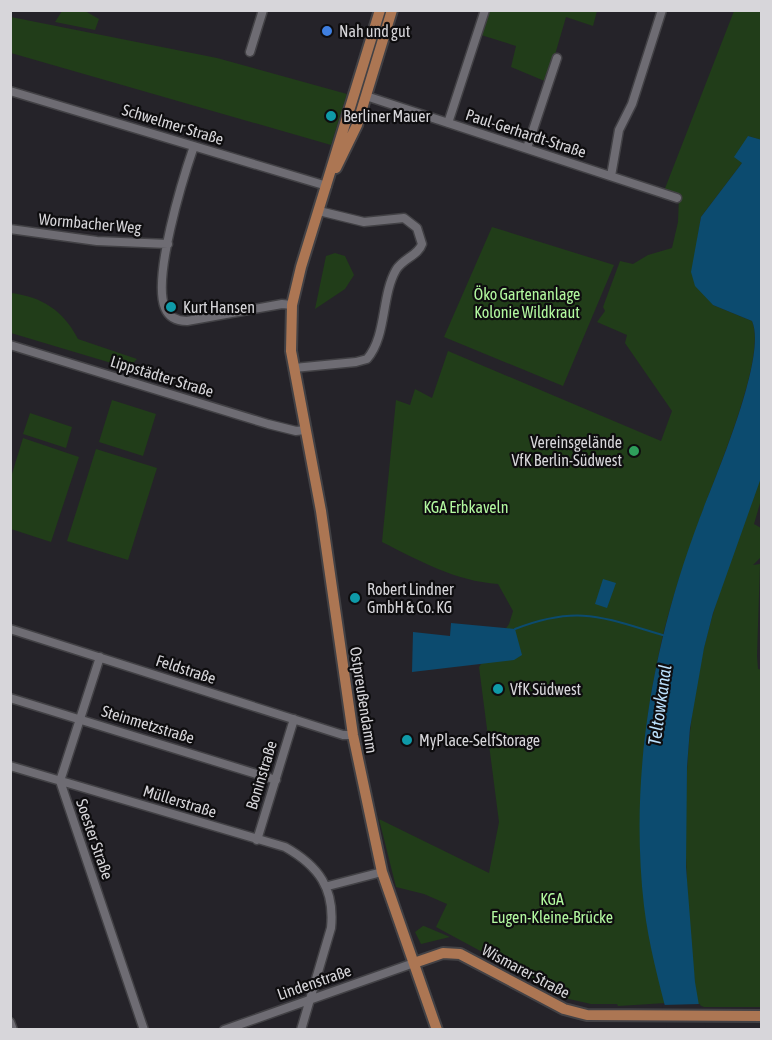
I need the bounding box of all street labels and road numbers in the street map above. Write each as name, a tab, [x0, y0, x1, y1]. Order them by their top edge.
street label: Schwelmer Straße	[120, 100, 226, 148]
street label: Paul-Gerhardt-Straße	[464, 105, 588, 161]
street label: Wormbacher Weg	[38, 210, 142, 237]
street label: Lippstädter Straße	[108, 352, 216, 401]
street label: Ostpreußendamm	[346, 645, 381, 755]
street label: Feldstraße	[154, 651, 218, 687]
street label: Steinmetzstraße	[100, 701, 196, 747]
street label: Boninstraße	[242, 738, 280, 812]
street label: Müllerstraße	[141, 781, 219, 821]
street label: Soester Straße	[73, 796, 117, 882]
street label: Wismarer Straße	[479, 940, 573, 1002]
street label: Lindenstraße	[275, 961, 353, 1003]

